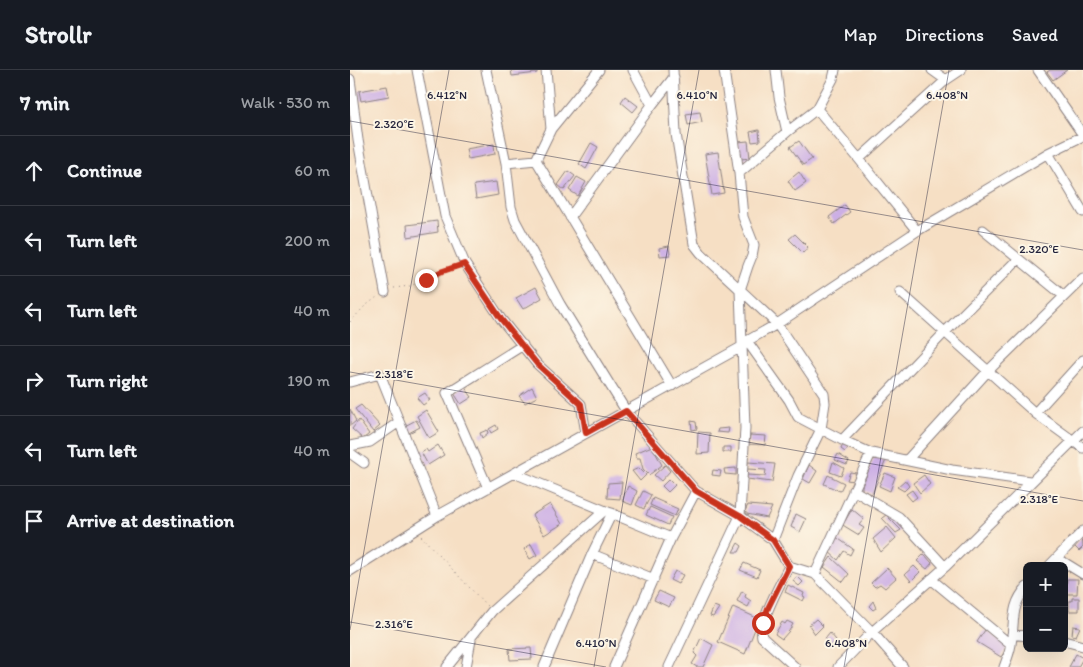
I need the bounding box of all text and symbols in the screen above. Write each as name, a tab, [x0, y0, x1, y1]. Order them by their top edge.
text: Strollr	[25, 20, 91, 49]
text: Map	[844, 24, 877, 46]
text: Directions	[905, 24, 984, 46]
text: Saved	[1012, 24, 1058, 46]
text: 6.412°N	[427, 88, 467, 102]
text: 6.410°N	[676, 88, 718, 102]
text: 6.408°N	[926, 88, 968, 102]
text: 7 min	[20, 90, 69, 115]
text: Walk · 530 m	[241, 93, 330, 112]
text: 2.320°E	[374, 117, 414, 131]
icon: ahead	[20, 157, 48, 185]
text: Continue	[67, 159, 142, 182]
text: 60 m	[295, 161, 330, 180]
icon: left	[20, 227, 48, 255]
text: Turn left	[67, 229, 137, 252]
text: 200 m	[285, 231, 330, 250]
text: 2.320°E	[1019, 242, 1059, 256]
route end	[415, 269, 438, 292]
icon: left	[20, 297, 48, 325]
text: Turn left	[67, 299, 137, 322]
text: 40 m	[293, 301, 330, 320]
icon: right	[20, 367, 48, 395]
text: 2.318°E	[375, 367, 413, 381]
text: Turn right	[67, 369, 148, 392]
text: 190 m	[287, 371, 330, 390]
icon: left	[20, 437, 48, 465]
text: Turn left	[67, 439, 137, 462]
text: 40 m	[293, 441, 330, 460]
text: 2.318°E	[1020, 492, 1058, 506]
icon: arrive	[20, 507, 48, 535]
text: Arrive at destination	[67, 509, 234, 532]
map controls	[1023, 562, 1068, 652]
button: +	[1023, 562, 1068, 607]
button: −	[1023, 607, 1068, 652]
route start	[752, 612, 775, 635]
text: 2.316°E	[375, 617, 413, 631]
text: 6.410°N	[575, 636, 617, 650]
text: 6.408°N	[825, 636, 867, 650]

